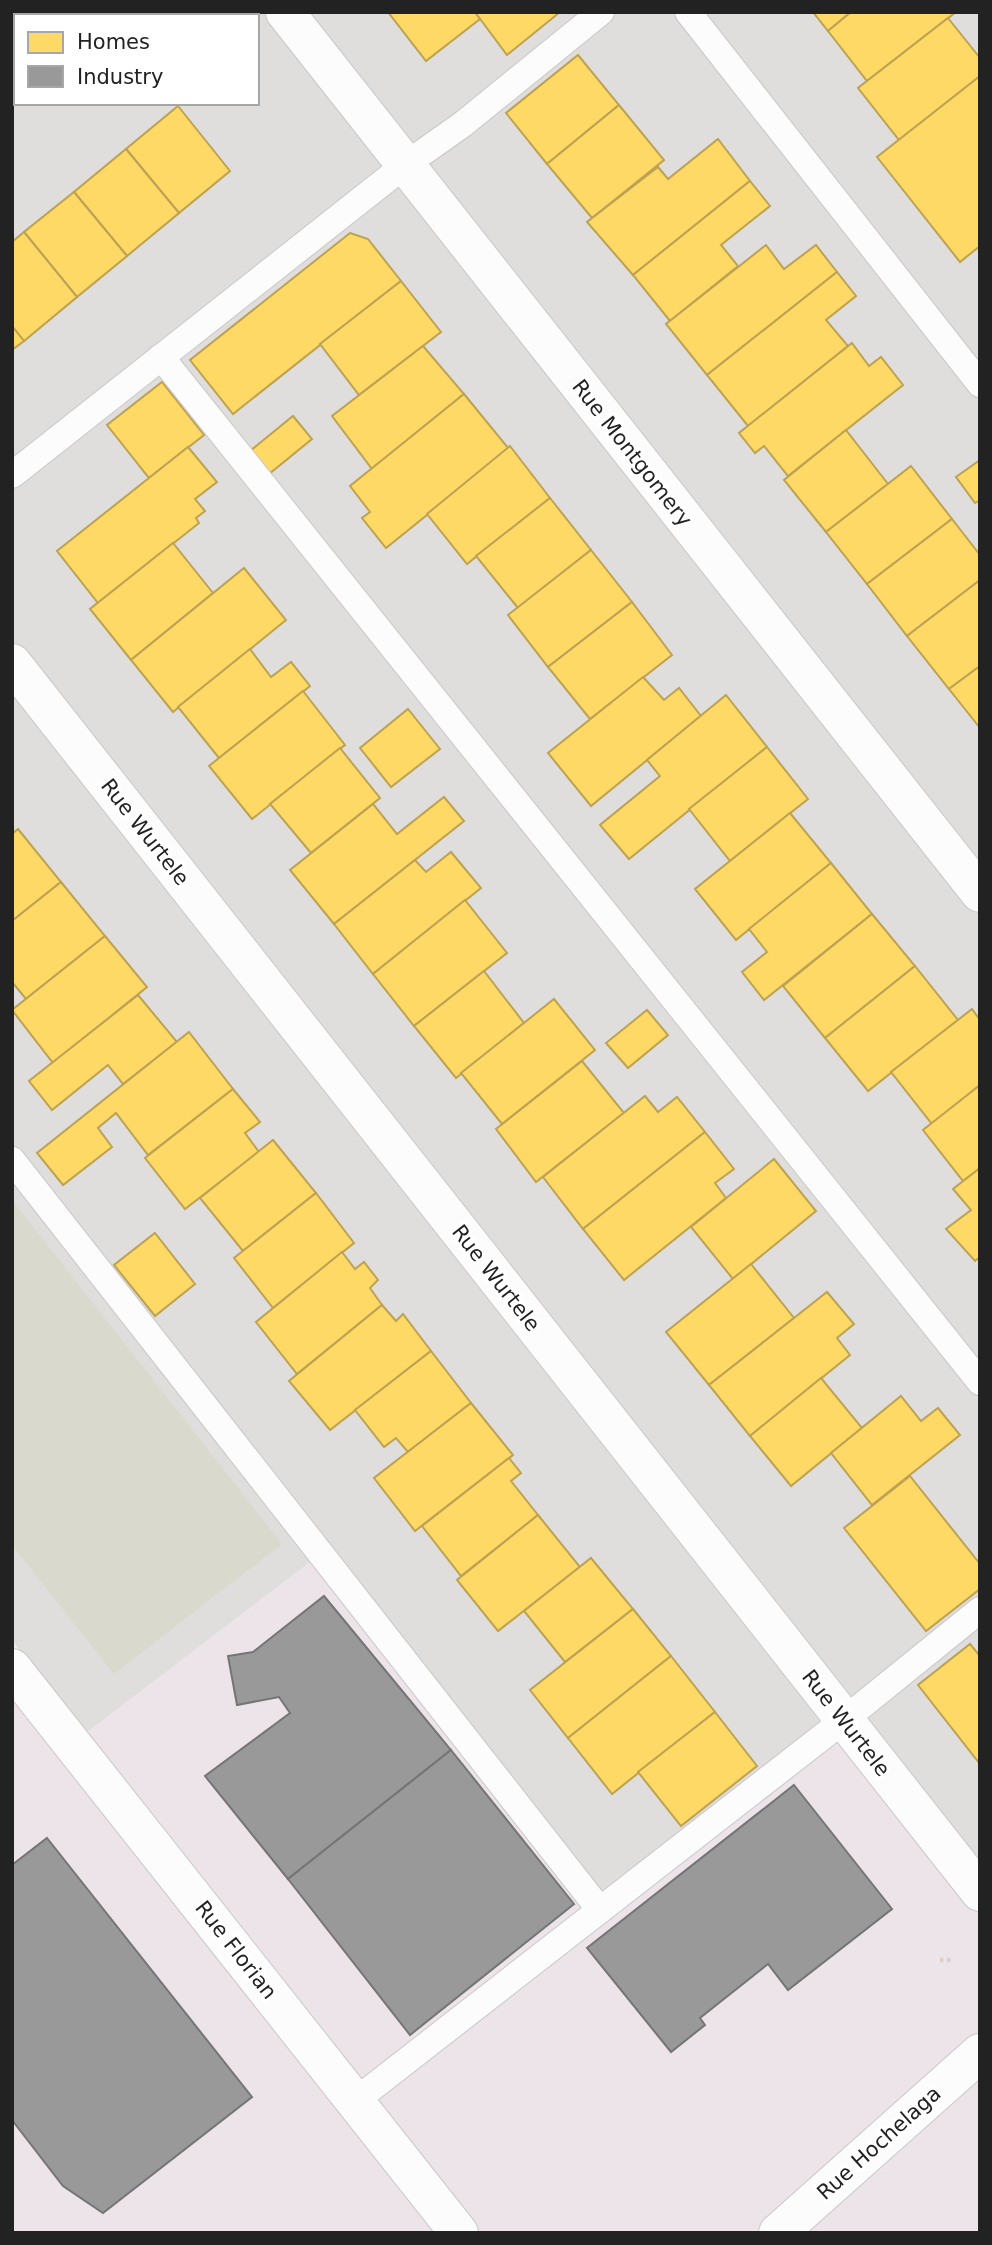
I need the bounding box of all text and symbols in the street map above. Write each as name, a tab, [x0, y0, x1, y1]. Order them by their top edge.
legend	[14, 14, 259, 105]
text: Homes	[77, 30, 150, 54]
text: Industry	[77, 65, 163, 89]
street label: Rue Montgomery	[567, 375, 697, 531]
street label: Rue Wurtele	[96, 774, 194, 890]
street label: Rue Wurtele	[447, 1220, 545, 1336]
street label: Rue Wurtele	[797, 1665, 895, 1781]
street label: Rue Florian	[190, 1896, 282, 2004]
street label: Rue Hochelaga	[812, 2081, 946, 2205]

